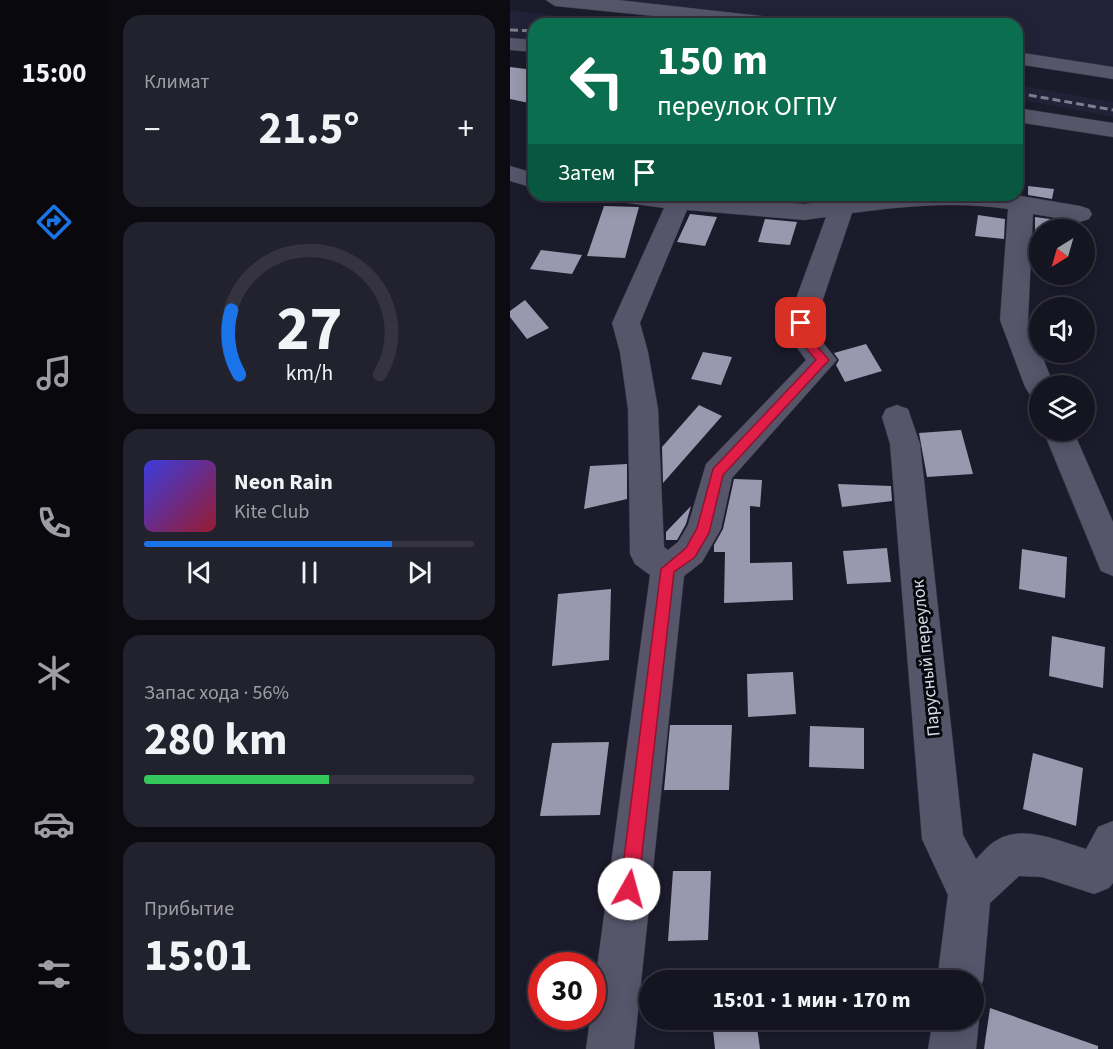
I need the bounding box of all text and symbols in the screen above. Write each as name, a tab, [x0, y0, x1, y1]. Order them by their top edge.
text: 150 m	[657, 31, 768, 91]
icon: left	[558, 42, 636, 120]
text: 15:00	[21, 54, 87, 93]
text: Климат	[144, 68, 210, 96]
text: переулок ОГПУ	[657, 87, 837, 126]
text: 21.5°	[258, 97, 360, 161]
text: −	[144, 106, 160, 153]
text: +	[458, 106, 474, 153]
icon: arrive	[628, 156, 661, 189]
text: Затем	[558, 157, 616, 189]
icon: directions	[33, 201, 75, 243]
north arrow	[1029, 219, 1095, 285]
map controls	[1029, 219, 1095, 441]
text: 27	[276, 285, 342, 374]
pin	[775, 297, 826, 348]
button: sound	[1029, 297, 1095, 363]
icon: arrive	[784, 306, 817, 339]
icon: music	[33, 352, 75, 394]
text: km/h	[285, 358, 333, 389]
button: layers	[1029, 375, 1095, 441]
text: Neon Rain	[234, 466, 333, 498]
text: Kite Club	[234, 498, 309, 526]
icon: phone	[33, 502, 75, 544]
icon: previous	[183, 556, 216, 589]
icon: pause	[293, 556, 326, 589]
icon: next	[403, 556, 436, 589]
street label: Парусный переулок	[905, 578, 947, 738]
icon: climate	[33, 652, 75, 694]
text: Запас хода · 56%	[144, 679, 289, 707]
text: 280 km	[144, 708, 288, 772]
icon: car	[33, 803, 75, 845]
position arrow	[597, 857, 661, 921]
text: Прибытие	[144, 895, 234, 923]
text: 15:01	[144, 924, 253, 988]
speed limit sign: 30	[528, 952, 606, 1030]
icon: filters	[33, 953, 75, 995]
text: 15:01 · 1 мин · 170 m	[712, 984, 911, 1016]

